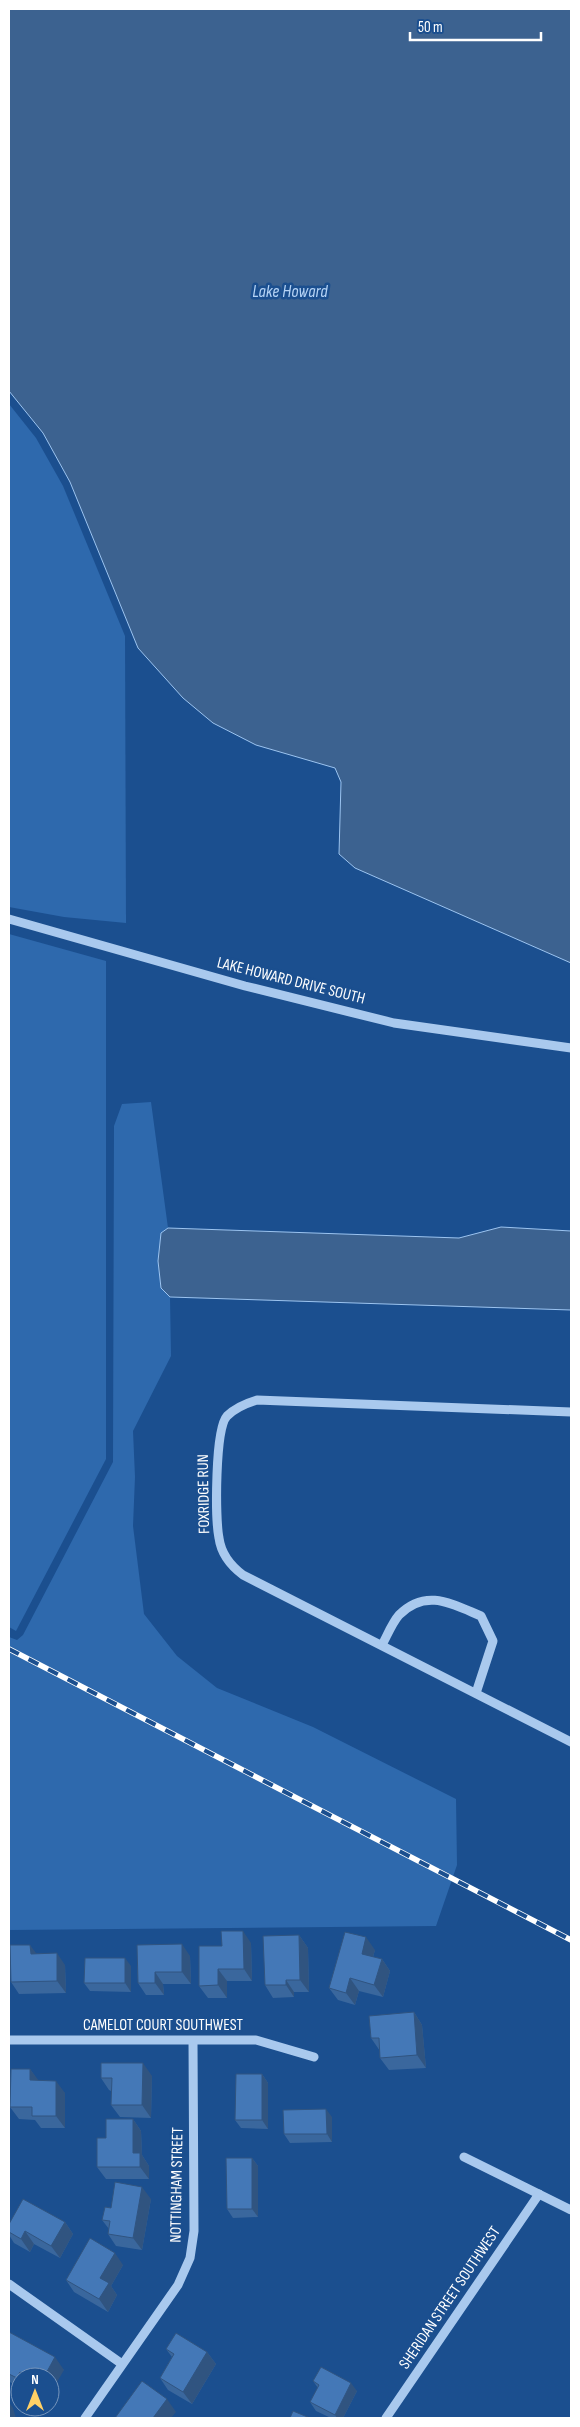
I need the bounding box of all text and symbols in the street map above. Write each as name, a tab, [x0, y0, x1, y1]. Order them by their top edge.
scale bar	[410, 10, 541, 42]
text: 50 m	[418, 18, 443, 37]
water label: Lake Howard	[252, 281, 328, 302]
street label: LAKE HOWARD DRIVE SOUTH	[215, 953, 367, 1009]
street label: FOXRIDGE RUN	[194, 1454, 214, 1534]
street label: CAMELOT COURT SOUTHWEST	[83, 2016, 244, 2035]
street label: NOTTINGHAM STREET	[166, 2127, 188, 2243]
street label: SHERIDAN STREET SOUTHWEST	[395, 2223, 505, 2373]
north arrow	[10, 2367, 60, 2417]
text: N	[31, 2371, 39, 2388]

